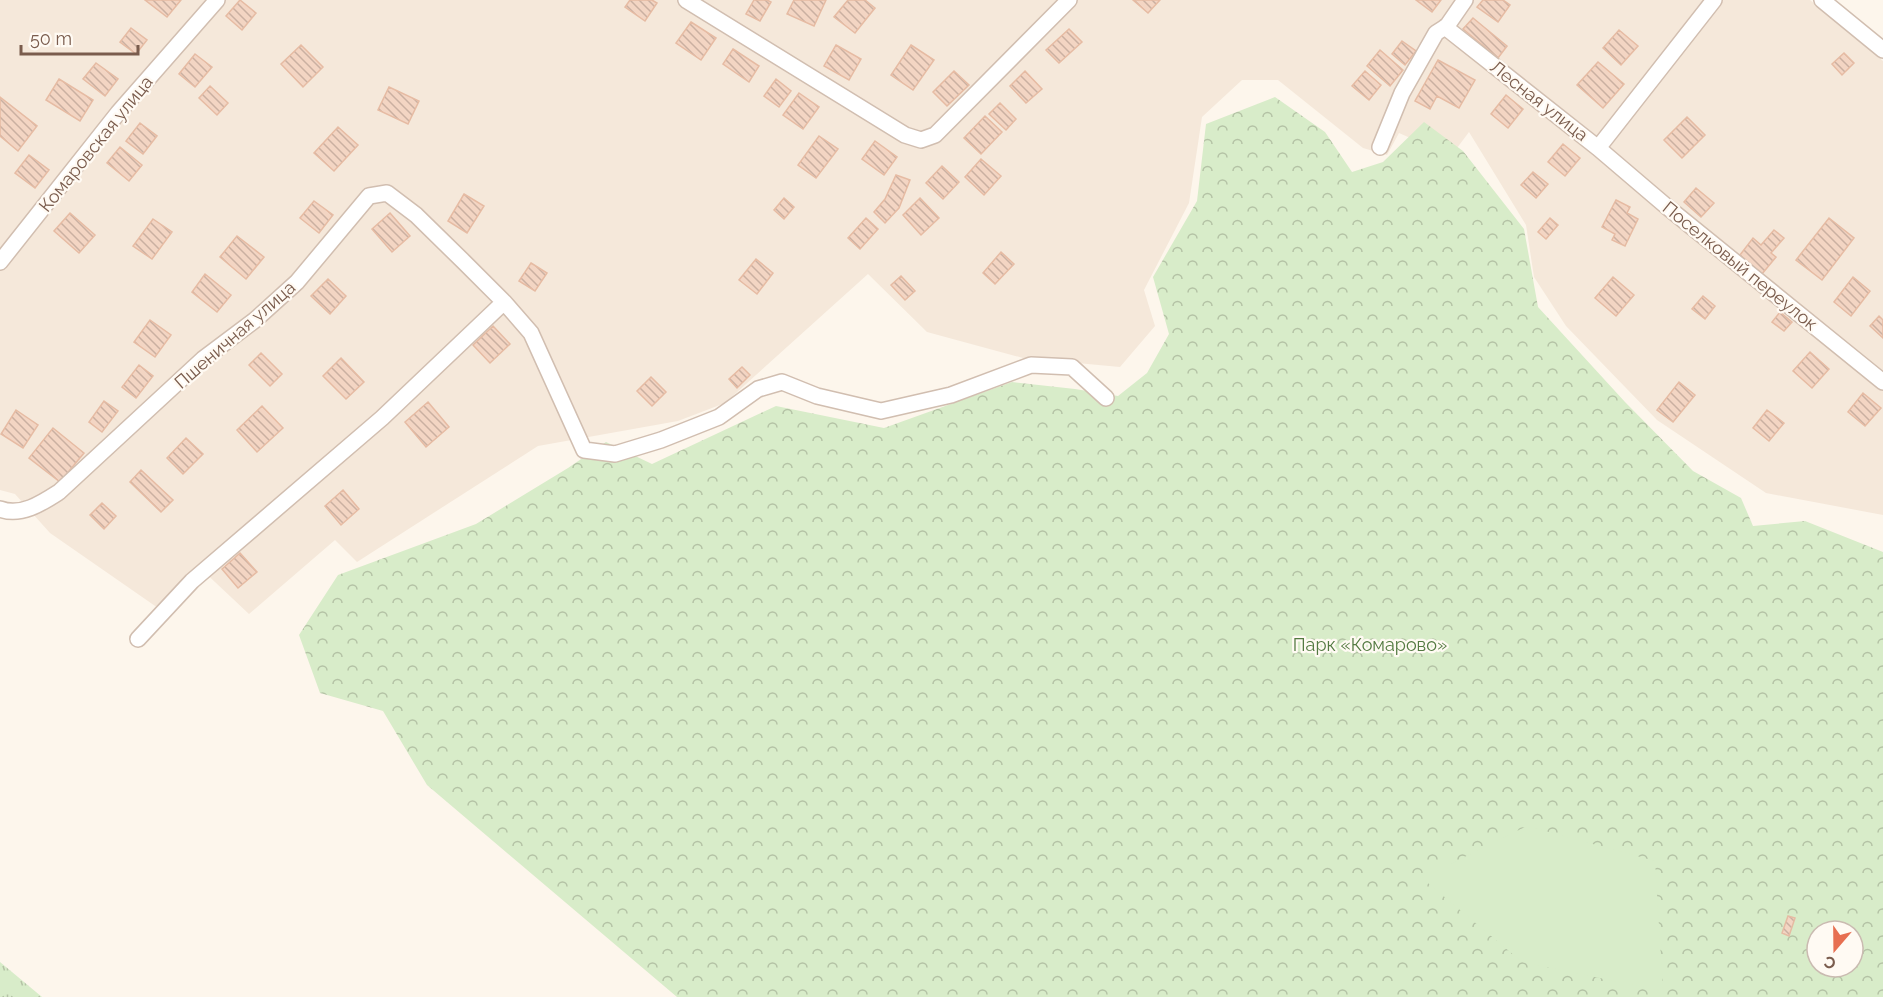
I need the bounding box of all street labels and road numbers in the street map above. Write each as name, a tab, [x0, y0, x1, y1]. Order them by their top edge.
street label: Лесная улица	[1486, 56, 1592, 145]
street label: Комаровская улица	[34, 71, 157, 216]
street label: Поселковый переулок	[1659, 197, 1822, 335]
street label: Пшеничная улица	[170, 277, 299, 393]

